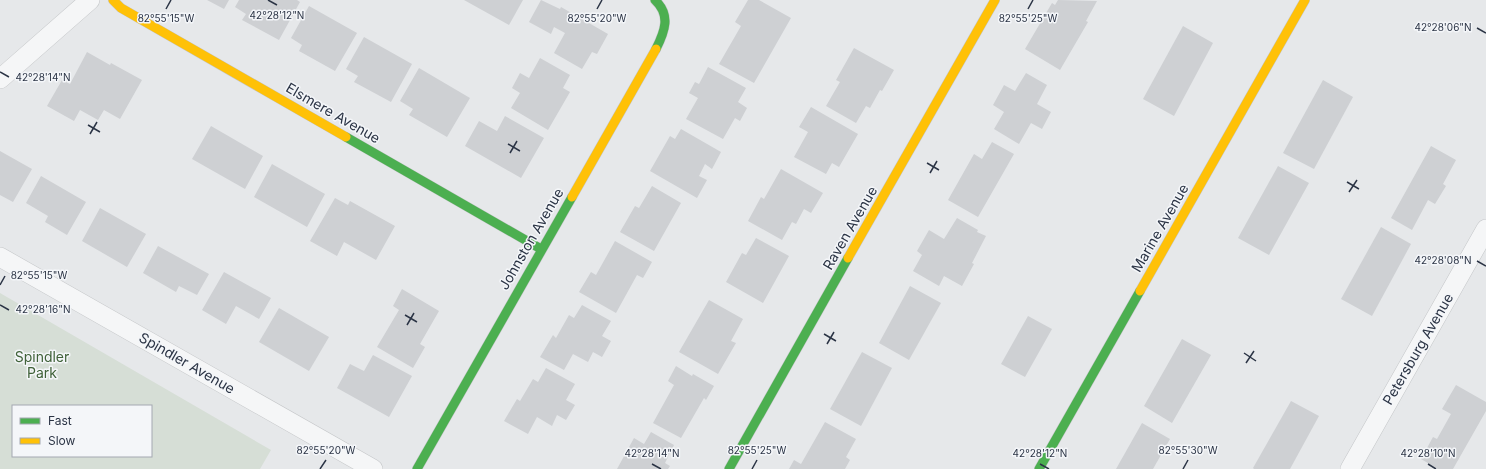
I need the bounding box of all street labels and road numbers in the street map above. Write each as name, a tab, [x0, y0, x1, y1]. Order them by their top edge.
street label: Elsmere Avenue	[283, 79, 383, 146]
street label: Marine Avenue	[1127, 181, 1192, 275]
street label: Raven Avenue	[819, 183, 880, 273]
street label: Johnston Avenue	[495, 185, 567, 293]
street label: Petersburg Avenue	[1379, 290, 1456, 408]
street label: Spindler Avenue	[136, 328, 238, 397]

